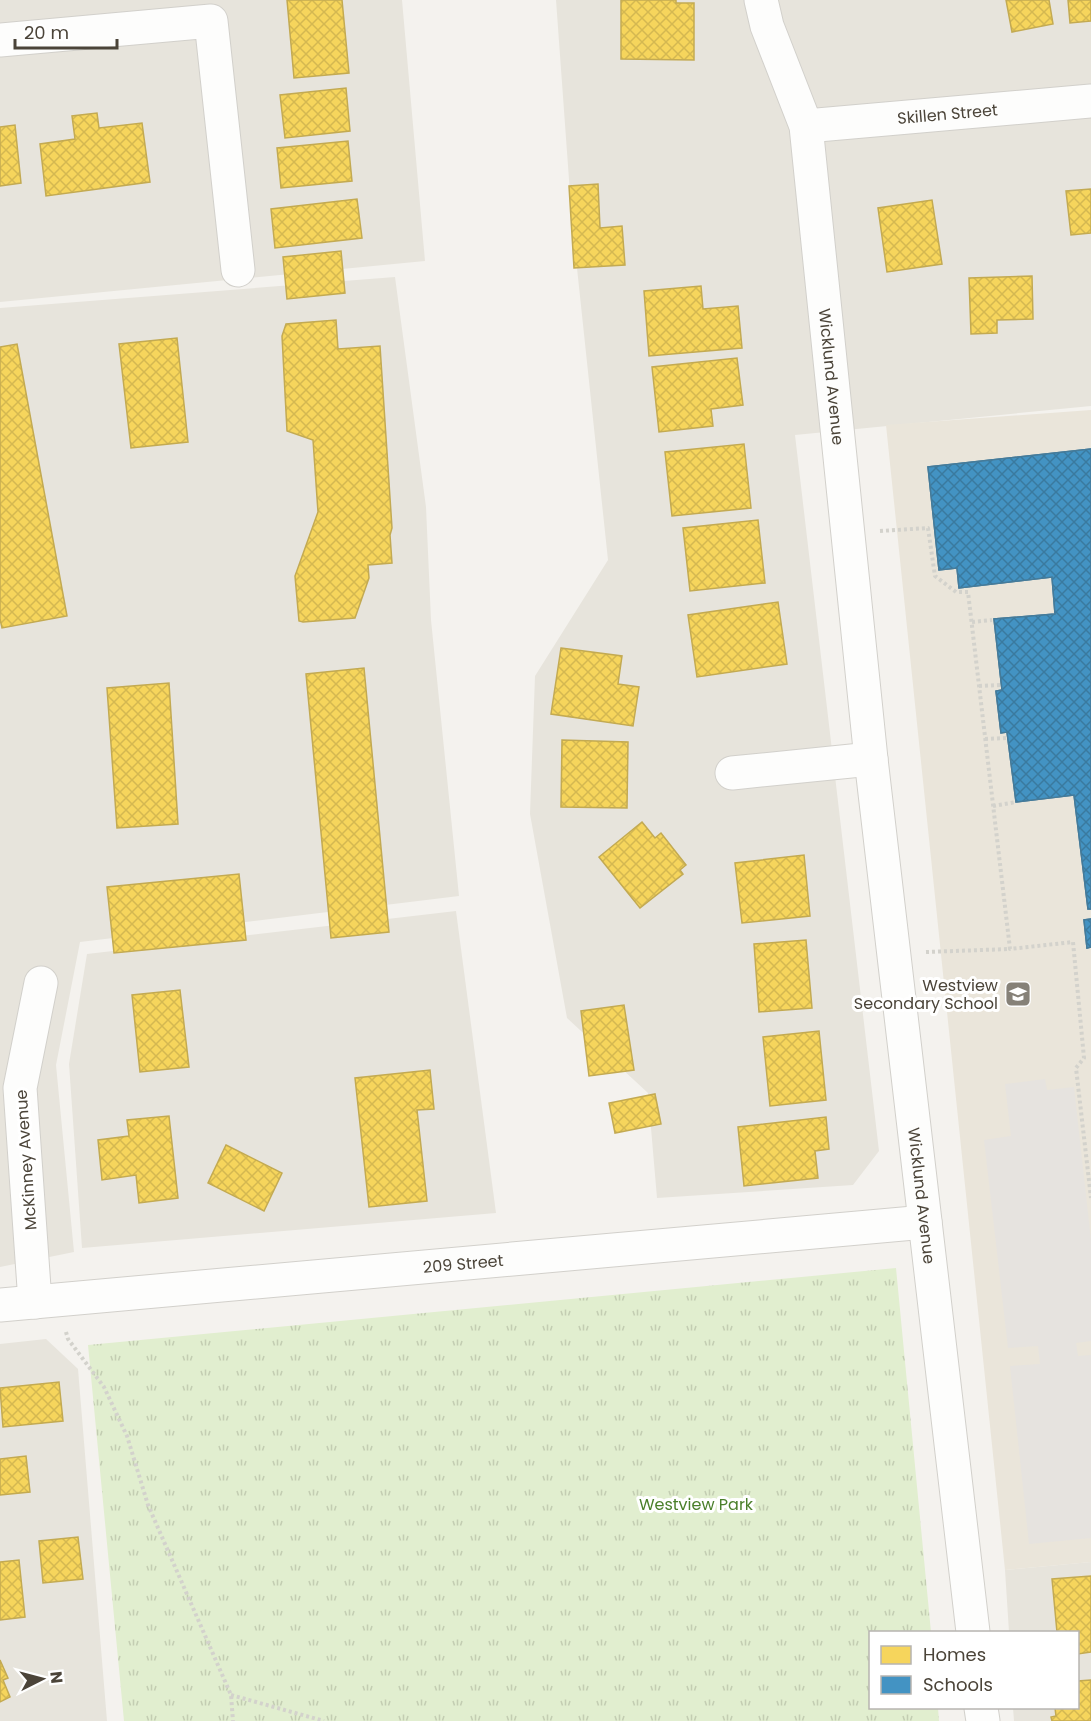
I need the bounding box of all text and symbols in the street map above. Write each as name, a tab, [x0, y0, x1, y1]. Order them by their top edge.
scale bar	[15, 12, 117, 50]
text: 20 m	[24, 20, 69, 45]
street label: Skillen Street	[896, 98, 999, 129]
street label: Wicklund Avenue	[813, 307, 850, 446]
place label: Westview Secondary School	[854, 974, 998, 1015]
school or university icon: Westview Secondary School	[1003, 979, 1033, 1009]
street label: McKinney Avenue	[10, 1089, 42, 1231]
street label: Wicklund Avenue	[903, 1126, 941, 1265]
street label: 209 Street	[422, 1248, 504, 1278]
park label: Westview Park	[639, 1493, 754, 1516]
legend	[869, 1631, 1079, 1709]
text: Homes	[923, 1642, 986, 1667]
north arrow	[12, 1649, 72, 1709]
text: N	[44, 1670, 68, 1685]
text: Schools	[923, 1672, 993, 1697]

